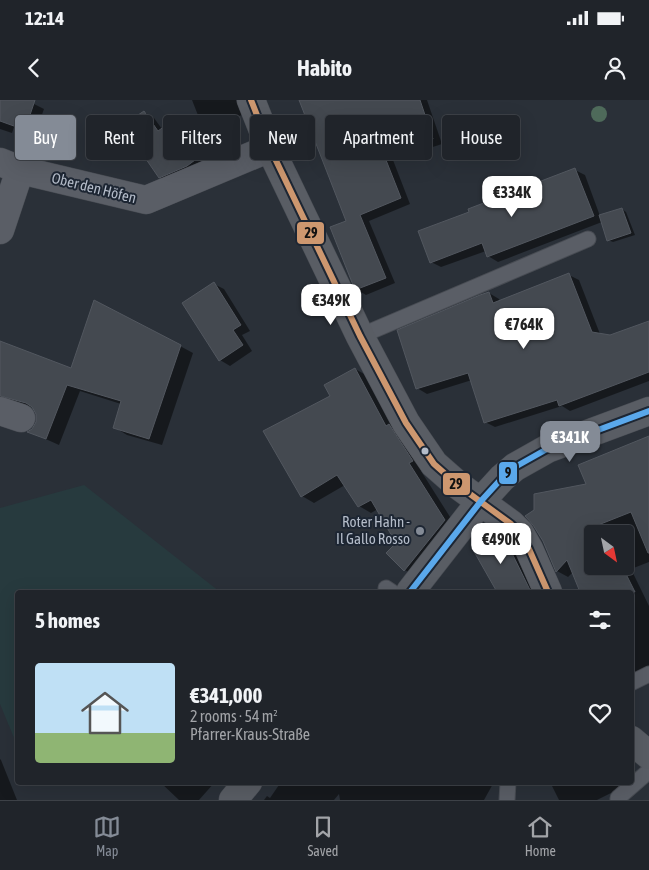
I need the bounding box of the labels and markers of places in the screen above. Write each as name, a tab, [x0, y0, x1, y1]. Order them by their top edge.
pin: €334K	[477, 176, 547, 218]
pin: €349K	[296, 284, 366, 326]
pin: €764K	[489, 308, 559, 350]
pin: €341K	[535, 420, 605, 463]
unlabelled marker	[420, 446, 430, 456]
place label: Roter Hahn - Il Gallo Rosso	[336, 513, 410, 547]
pin: €490K	[466, 522, 536, 565]
marker: Roter Hahn - Il Gallo Rosso	[414, 525, 426, 537]

